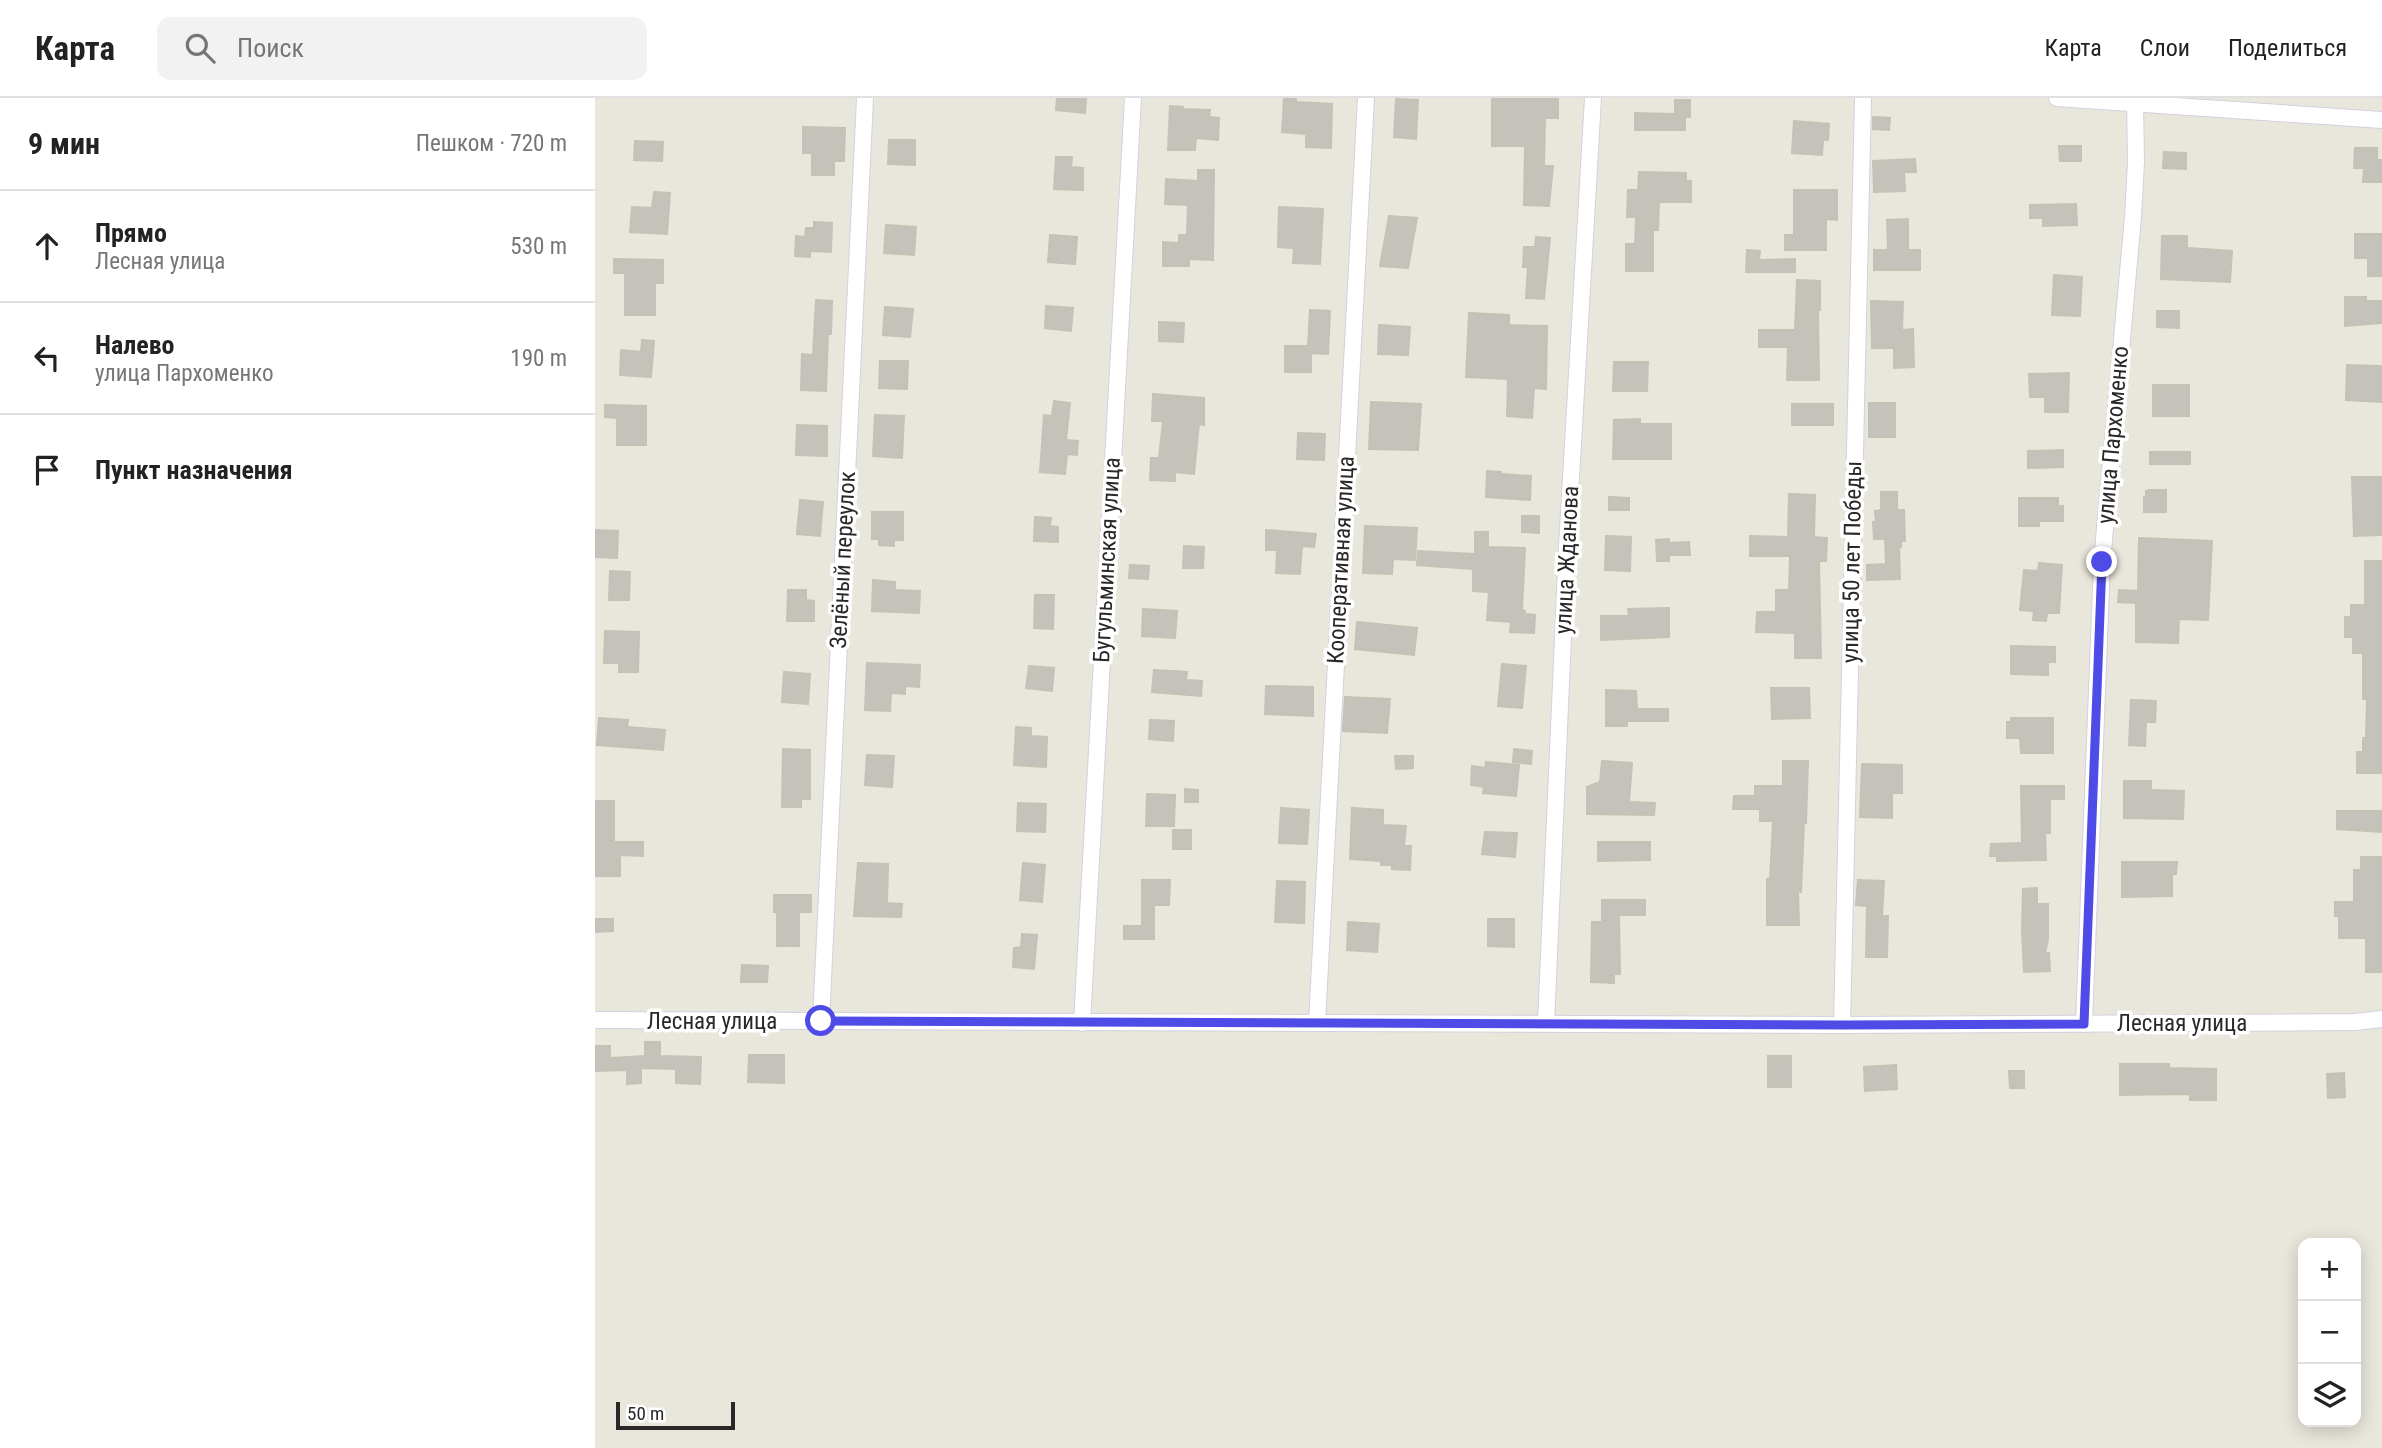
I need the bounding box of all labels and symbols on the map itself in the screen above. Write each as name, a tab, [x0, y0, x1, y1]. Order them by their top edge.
street label: улица Пархоменко	[2092, 345, 2134, 525]
street label: Кооперативная улица	[1322, 455, 1360, 665]
street label: Бугульминская улица	[1088, 457, 1126, 663]
street label: улица 50 лет Победы	[1837, 461, 1867, 663]
street label: Зелёный переулок	[825, 471, 861, 649]
street label: улица Жданова	[1550, 485, 1584, 635]
route end	[2086, 546, 2117, 577]
route start	[805, 1005, 836, 1036]
street label: Лесная улица	[647, 1008, 777, 1035]
street label: Лесная улица	[2117, 1010, 2247, 1037]
scale bar	[616, 1399, 735, 1431]

